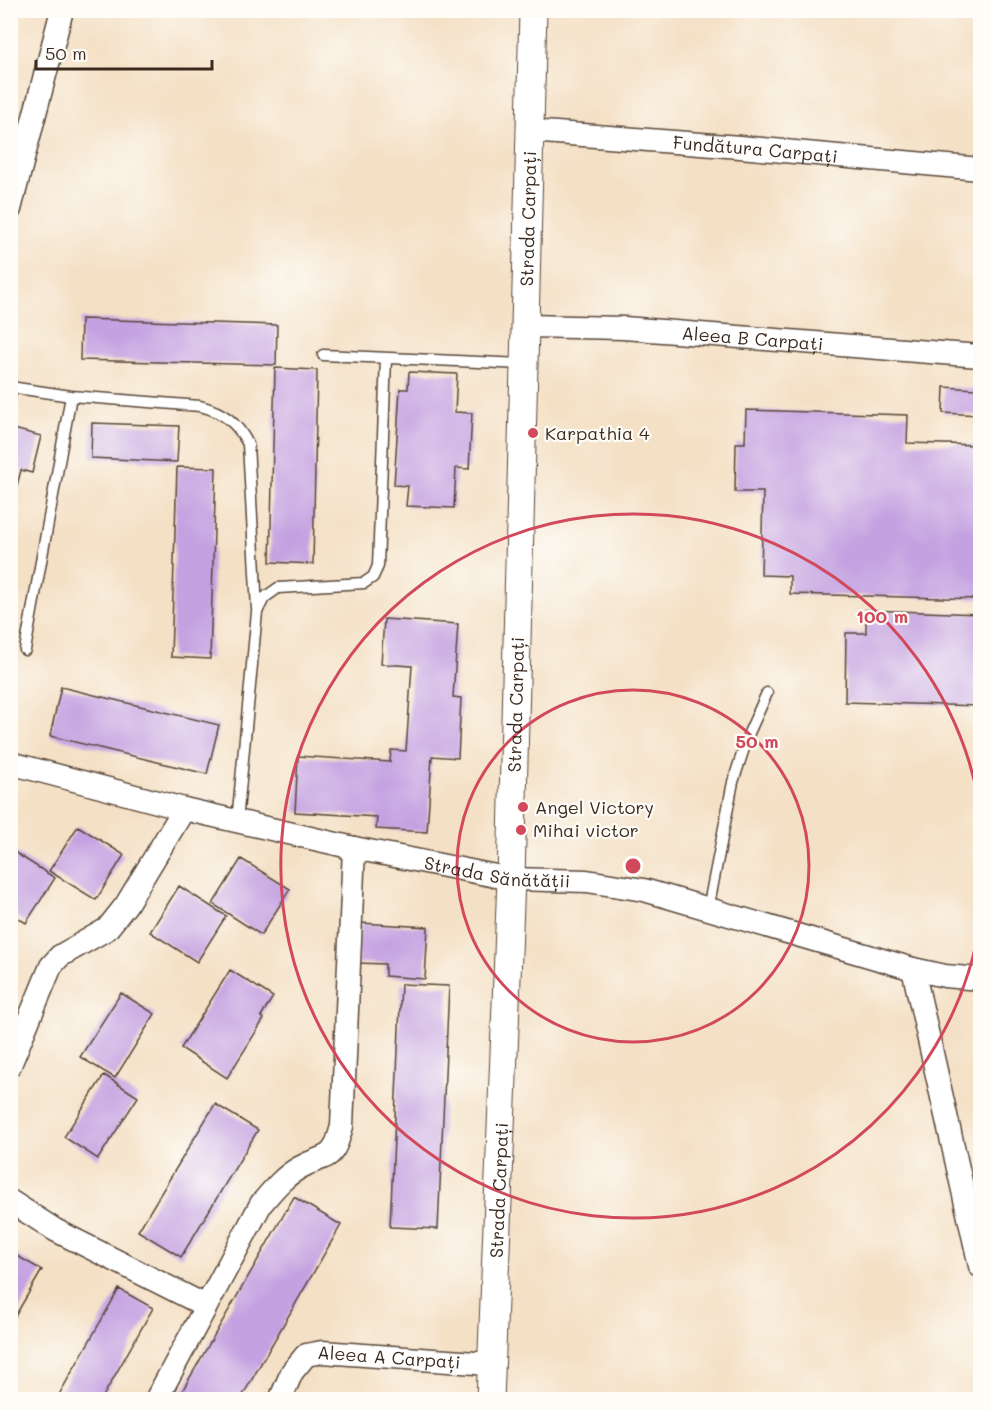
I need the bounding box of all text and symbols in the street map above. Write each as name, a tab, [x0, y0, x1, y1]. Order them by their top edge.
scale bar	[36, 33, 212, 71]
text: 50 m	[45, 41, 87, 65]
street label: Fundătura Carpați	[672, 130, 839, 168]
street label: Strada Carpați	[514, 151, 541, 287]
street label: Aleea B Carpați	[681, 321, 824, 356]
place label: Karpathia 4	[545, 421, 650, 445]
marker: Karpathia 4	[526, 426, 540, 440]
text: 100 m	[856, 604, 908, 628]
street label: Strada Carpați	[502, 636, 529, 773]
text: 50 m	[736, 729, 778, 753]
place label: Angel Victory	[535, 795, 654, 819]
marker: Angel Victory	[516, 800, 530, 814]
place label: Mihai victor	[533, 818, 639, 842]
marker: Mihai victor	[514, 823, 528, 837]
street label: Strada Sănătății	[422, 850, 571, 893]
centre of rings	[623, 856, 643, 876]
street label: Strada Carpați	[484, 1122, 513, 1258]
street label: Aleea A Carpați	[317, 1340, 461, 1374]

